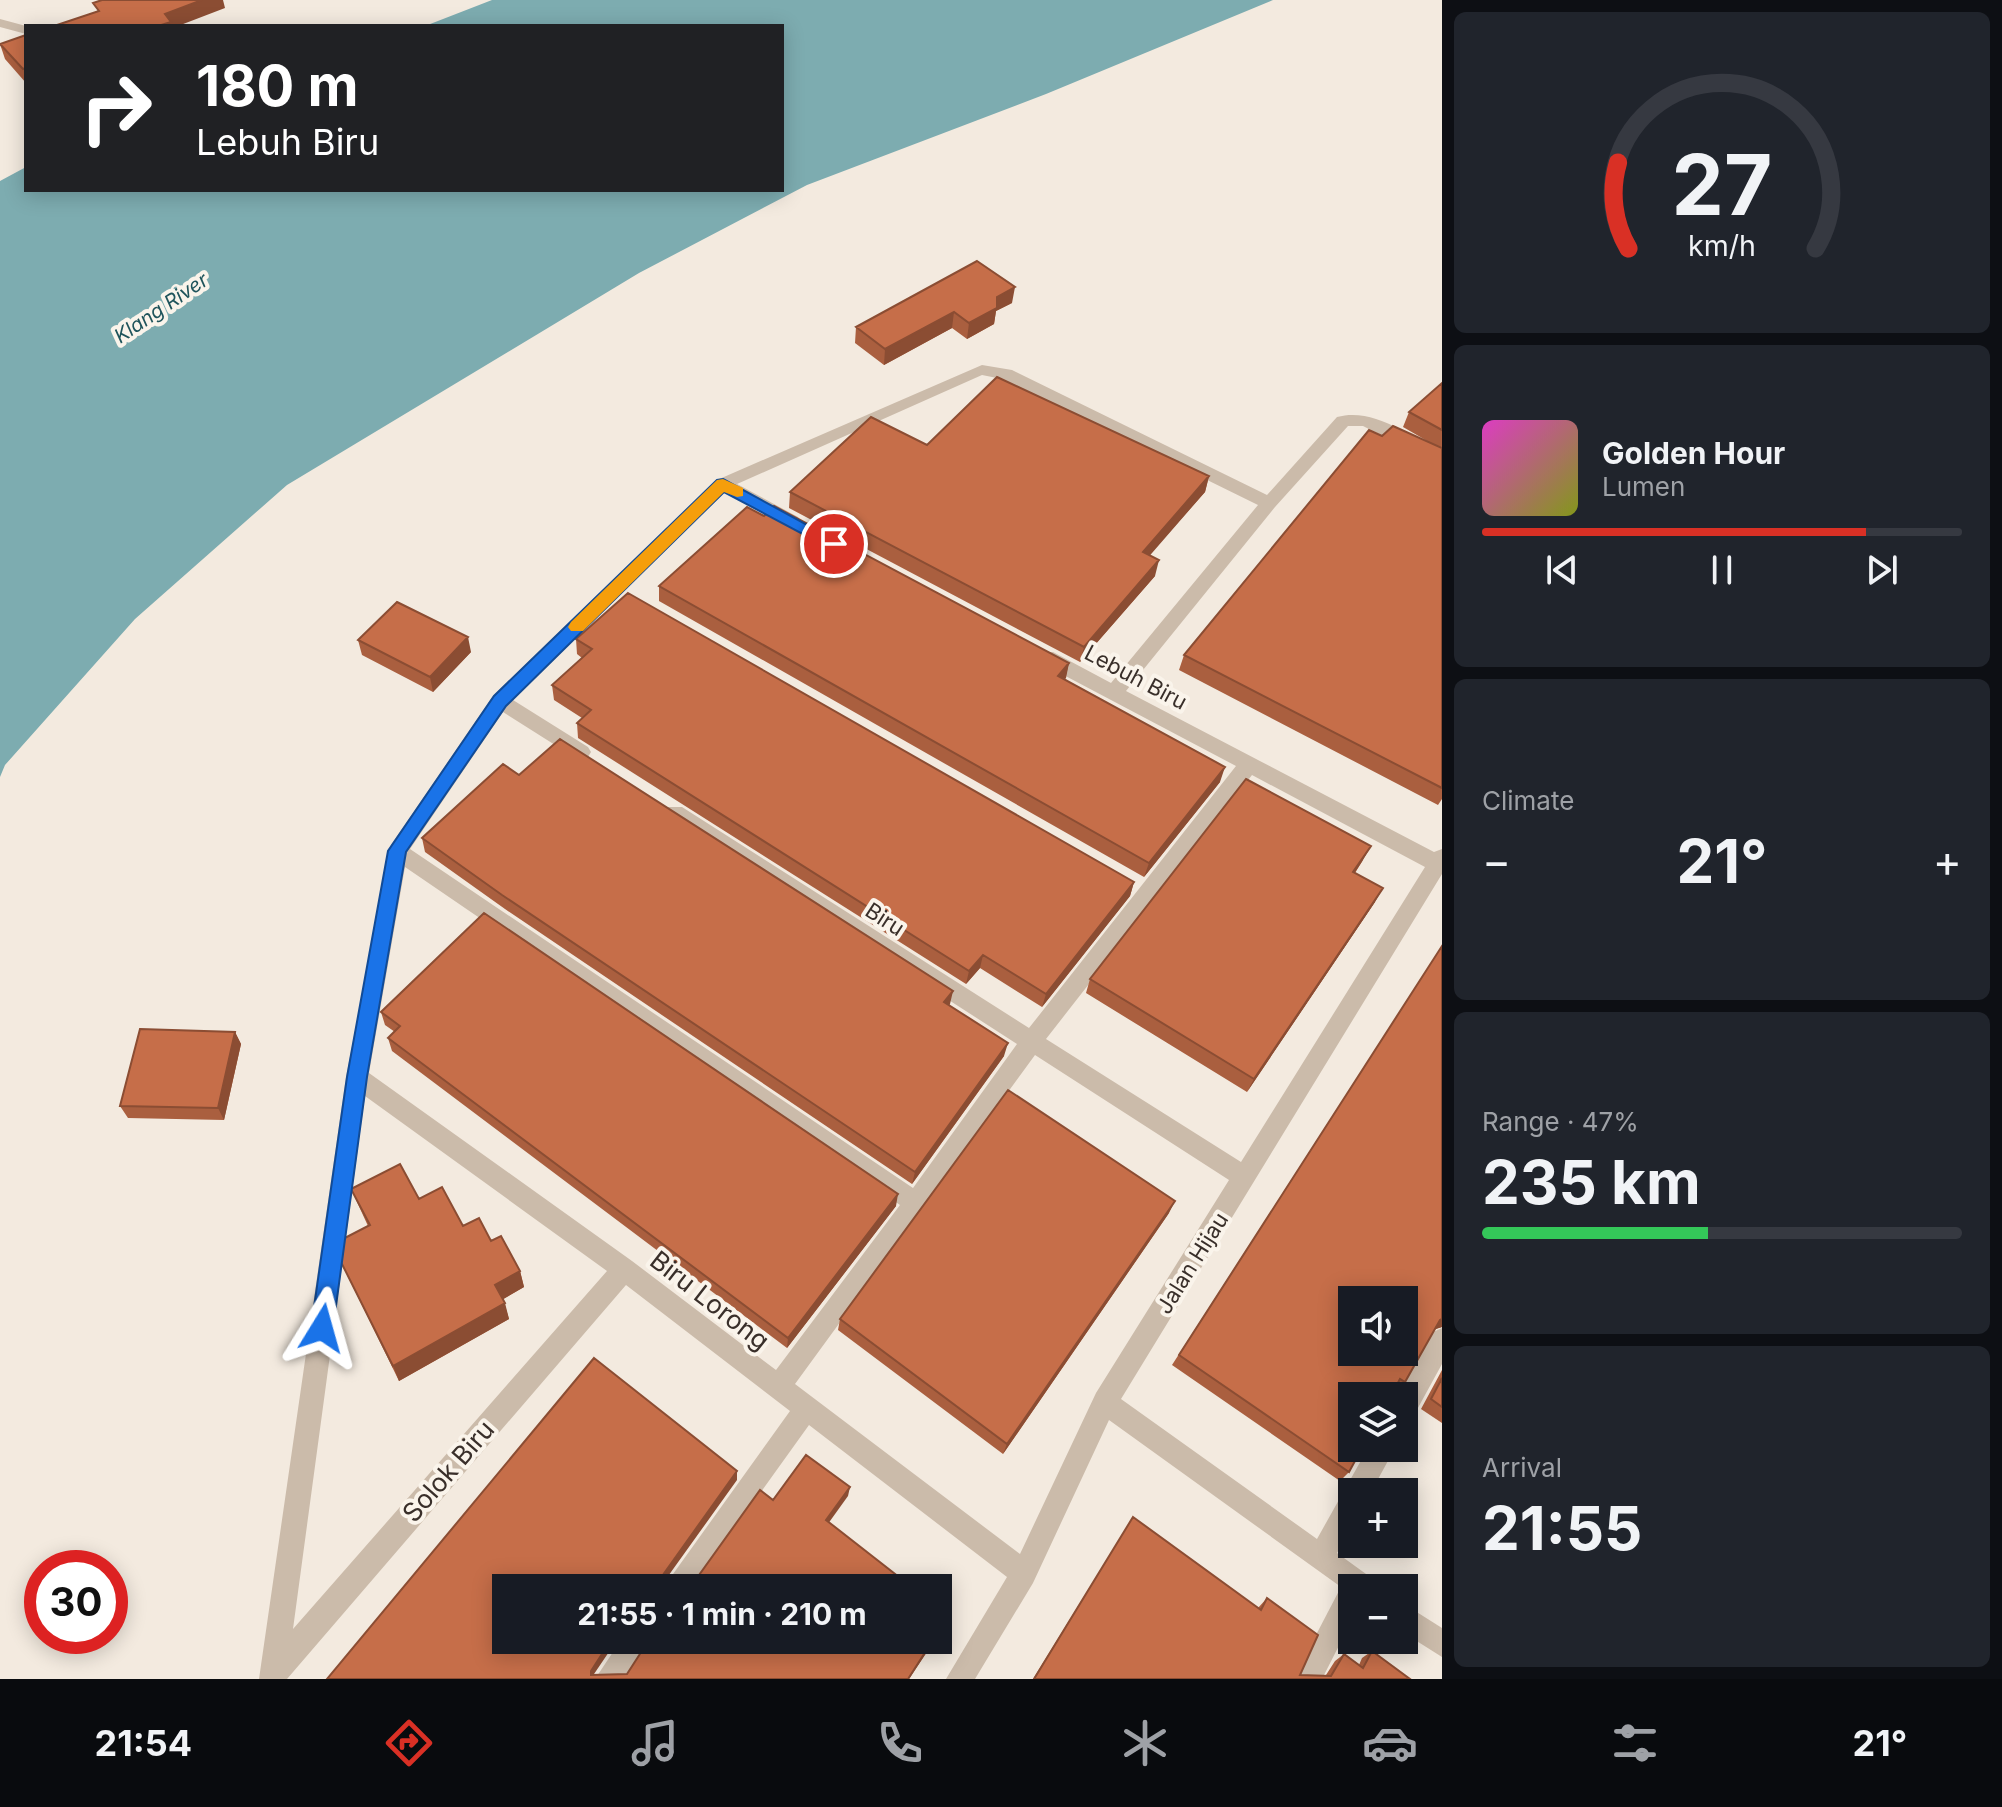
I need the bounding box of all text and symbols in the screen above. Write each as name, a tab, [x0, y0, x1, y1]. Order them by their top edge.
text: 180 m	[196, 52, 359, 120]
icon: right	[64, 56, 168, 160]
text: Lebuh Biru	[196, 120, 379, 164]
text: 27	[1672, 133, 1772, 234]
text: km/h	[1688, 228, 1756, 263]
water label: Klang River	[110, 268, 213, 348]
text: Golden Hour	[1602, 435, 1785, 471]
text: Lumen	[1602, 471, 1685, 502]
pin	[800, 510, 868, 578]
icon: arrive	[812, 522, 856, 566]
icon: previous	[1540, 548, 1584, 592]
icon: pause	[1700, 548, 1744, 592]
icon: next	[1860, 548, 1904, 592]
street label: Lebuh Biru	[1080, 639, 1192, 715]
text: Climate	[1482, 785, 1574, 816]
text: 21°	[1676, 825, 1768, 897]
text: −	[1482, 834, 1511, 888]
text: +	[1933, 834, 1962, 888]
street label: Biru	[861, 897, 909, 941]
text: Range · 47%	[1482, 1106, 1639, 1137]
text: 235 km	[1482, 1146, 1701, 1218]
street label: Jalan Hijau	[1151, 1208, 1233, 1318]
street label: Biru Lorong	[644, 1244, 776, 1356]
position arrow	[280, 1286, 364, 1370]
map controls	[1338, 1286, 1418, 1654]
button: sound	[1338, 1286, 1418, 1366]
button: layers	[1338, 1382, 1418, 1462]
street label: Solok Biru	[396, 1414, 500, 1528]
text: Arrival	[1482, 1452, 1562, 1483]
button: +	[1338, 1478, 1418, 1558]
text: 21:55	[1482, 1492, 1642, 1564]
speed limit sign: 30	[24, 1550, 128, 1654]
button: −	[1338, 1574, 1418, 1654]
text: 21:55 · 1 min · 210 m	[577, 1596, 867, 1632]
icon: directions	[381, 1715, 437, 1771]
icon: music	[627, 1715, 683, 1771]
icon: phone	[872, 1715, 928, 1771]
icon: climate	[1117, 1715, 1173, 1771]
icon: car	[1362, 1715, 1418, 1771]
icon: filters	[1607, 1715, 1663, 1771]
text: 21:54	[95, 1721, 192, 1765]
text: 21°	[1853, 1721, 1907, 1765]

